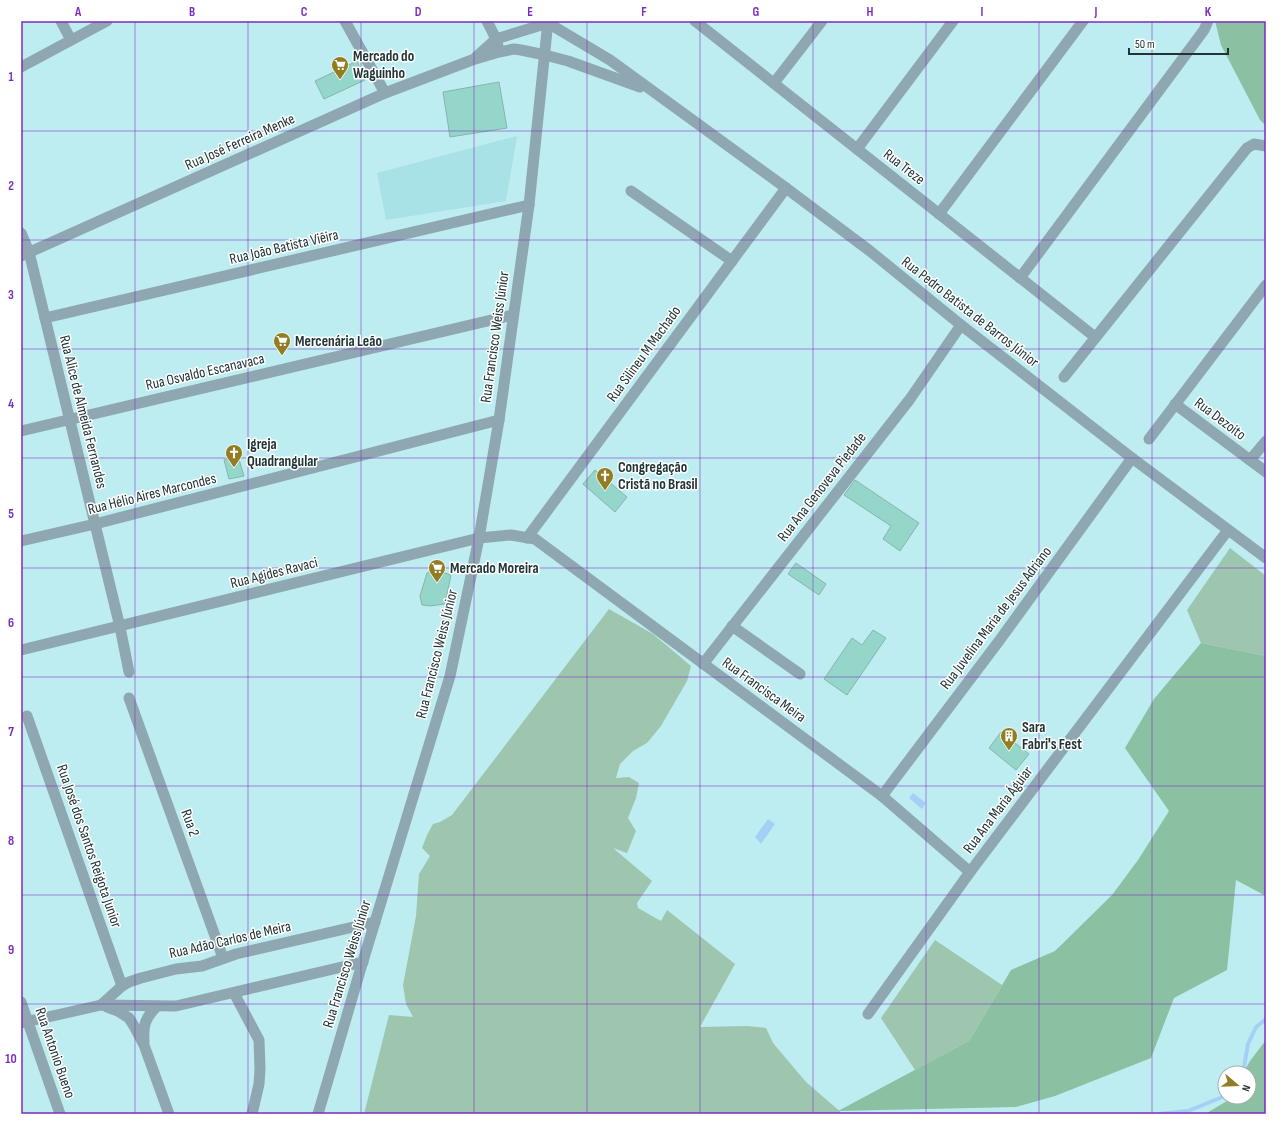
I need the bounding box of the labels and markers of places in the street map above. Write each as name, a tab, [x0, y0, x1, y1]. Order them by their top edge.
place label: Mercado do Waguinho	[353, 47, 414, 83]
supermarket icon: Mercado do Waguinho	[330, 55, 350, 80]
supermarket icon: Mercenária Leão	[272, 331, 292, 356]
place label: Mercenária Leão	[295, 332, 382, 351]
place label: Igreja Quadrangular	[247, 435, 318, 471]
church icon: Igreja Quadrangular	[224, 443, 244, 468]
place label: Congregação Cristã no Brasil	[618, 458, 698, 494]
church icon: Congregação Cristã no Brasil	[595, 466, 615, 491]
supermarket icon: Mercado Moreira	[427, 558, 447, 583]
place label: Mercado Moreira	[450, 559, 539, 578]
place label: Sara Fabri's Fest	[1022, 718, 1082, 754]
building icon: Sara Fabri's Fest	[999, 726, 1019, 751]

